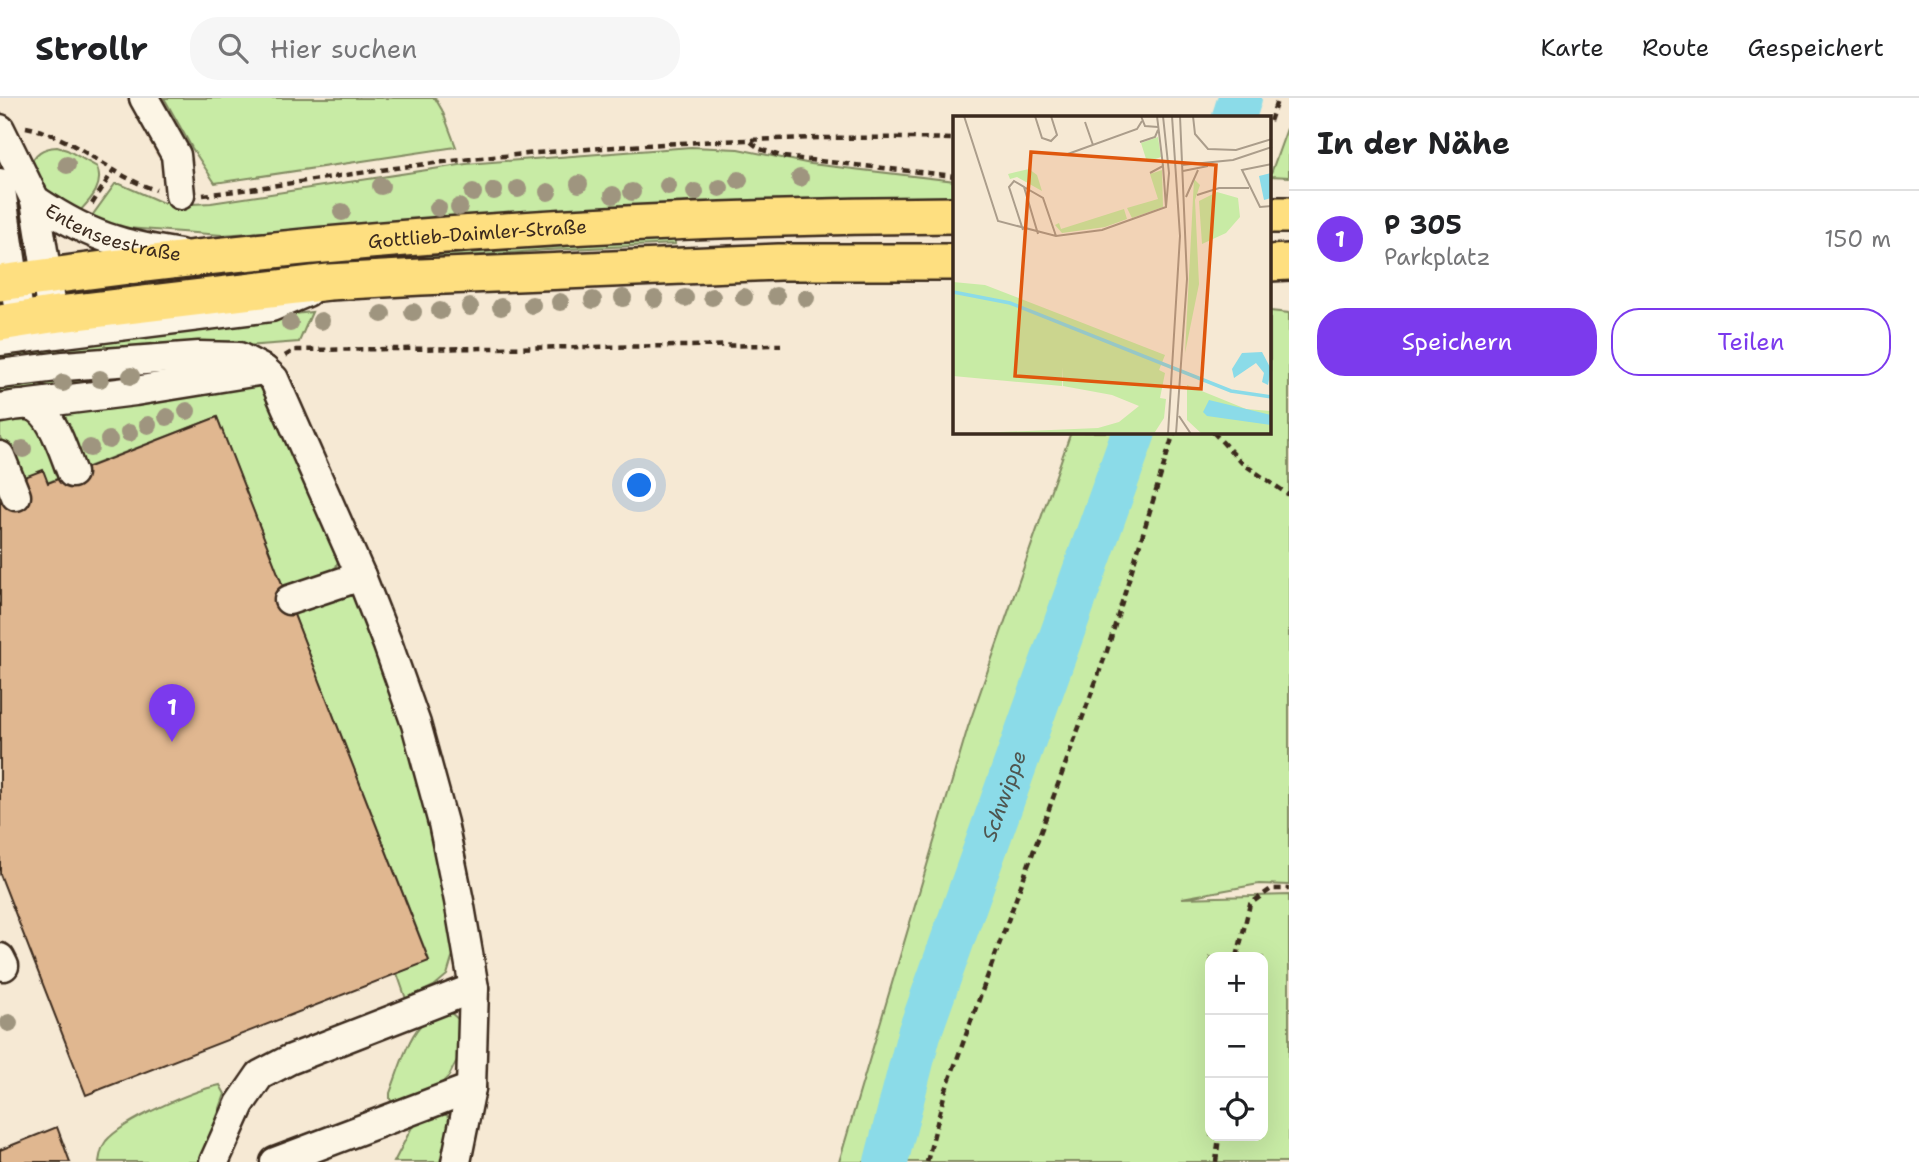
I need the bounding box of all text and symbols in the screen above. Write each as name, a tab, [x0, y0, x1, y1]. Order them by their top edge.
search box	[190, 17, 680, 80]
text: Strollr	[35, 26, 148, 71]
icon: search	[214, 29, 252, 67]
text: Hier suchen	[270, 31, 417, 66]
text: Karte	[1540, 32, 1604, 64]
text: Route	[1642, 32, 1709, 64]
text: Gespeichert	[1747, 32, 1884, 64]
inset map	[953, 116, 1272, 434]
text: In der Nähe	[1317, 123, 1510, 164]
street label: Entenseestraße	[41, 197, 183, 266]
text: P 305	[1384, 207, 1462, 242]
street label: Gottlieb-Daimler-Straße	[367, 214, 588, 254]
text: 1	[1335, 224, 1345, 254]
text: 150 m	[1824, 224, 1891, 254]
text: Parkplatz	[1384, 242, 1491, 272]
button: Speichern	[1317, 308, 1597, 376]
button: Teilen	[1611, 308, 1891, 376]
your location	[622, 468, 656, 502]
pin: 1	[149, 684, 195, 742]
water label: Schwippe	[975, 747, 1033, 845]
map controls	[1205, 952, 1268, 1141]
button: +	[1205, 952, 1268, 1015]
button: −	[1205, 1015, 1268, 1078]
button: locate	[1205, 1078, 1268, 1141]

